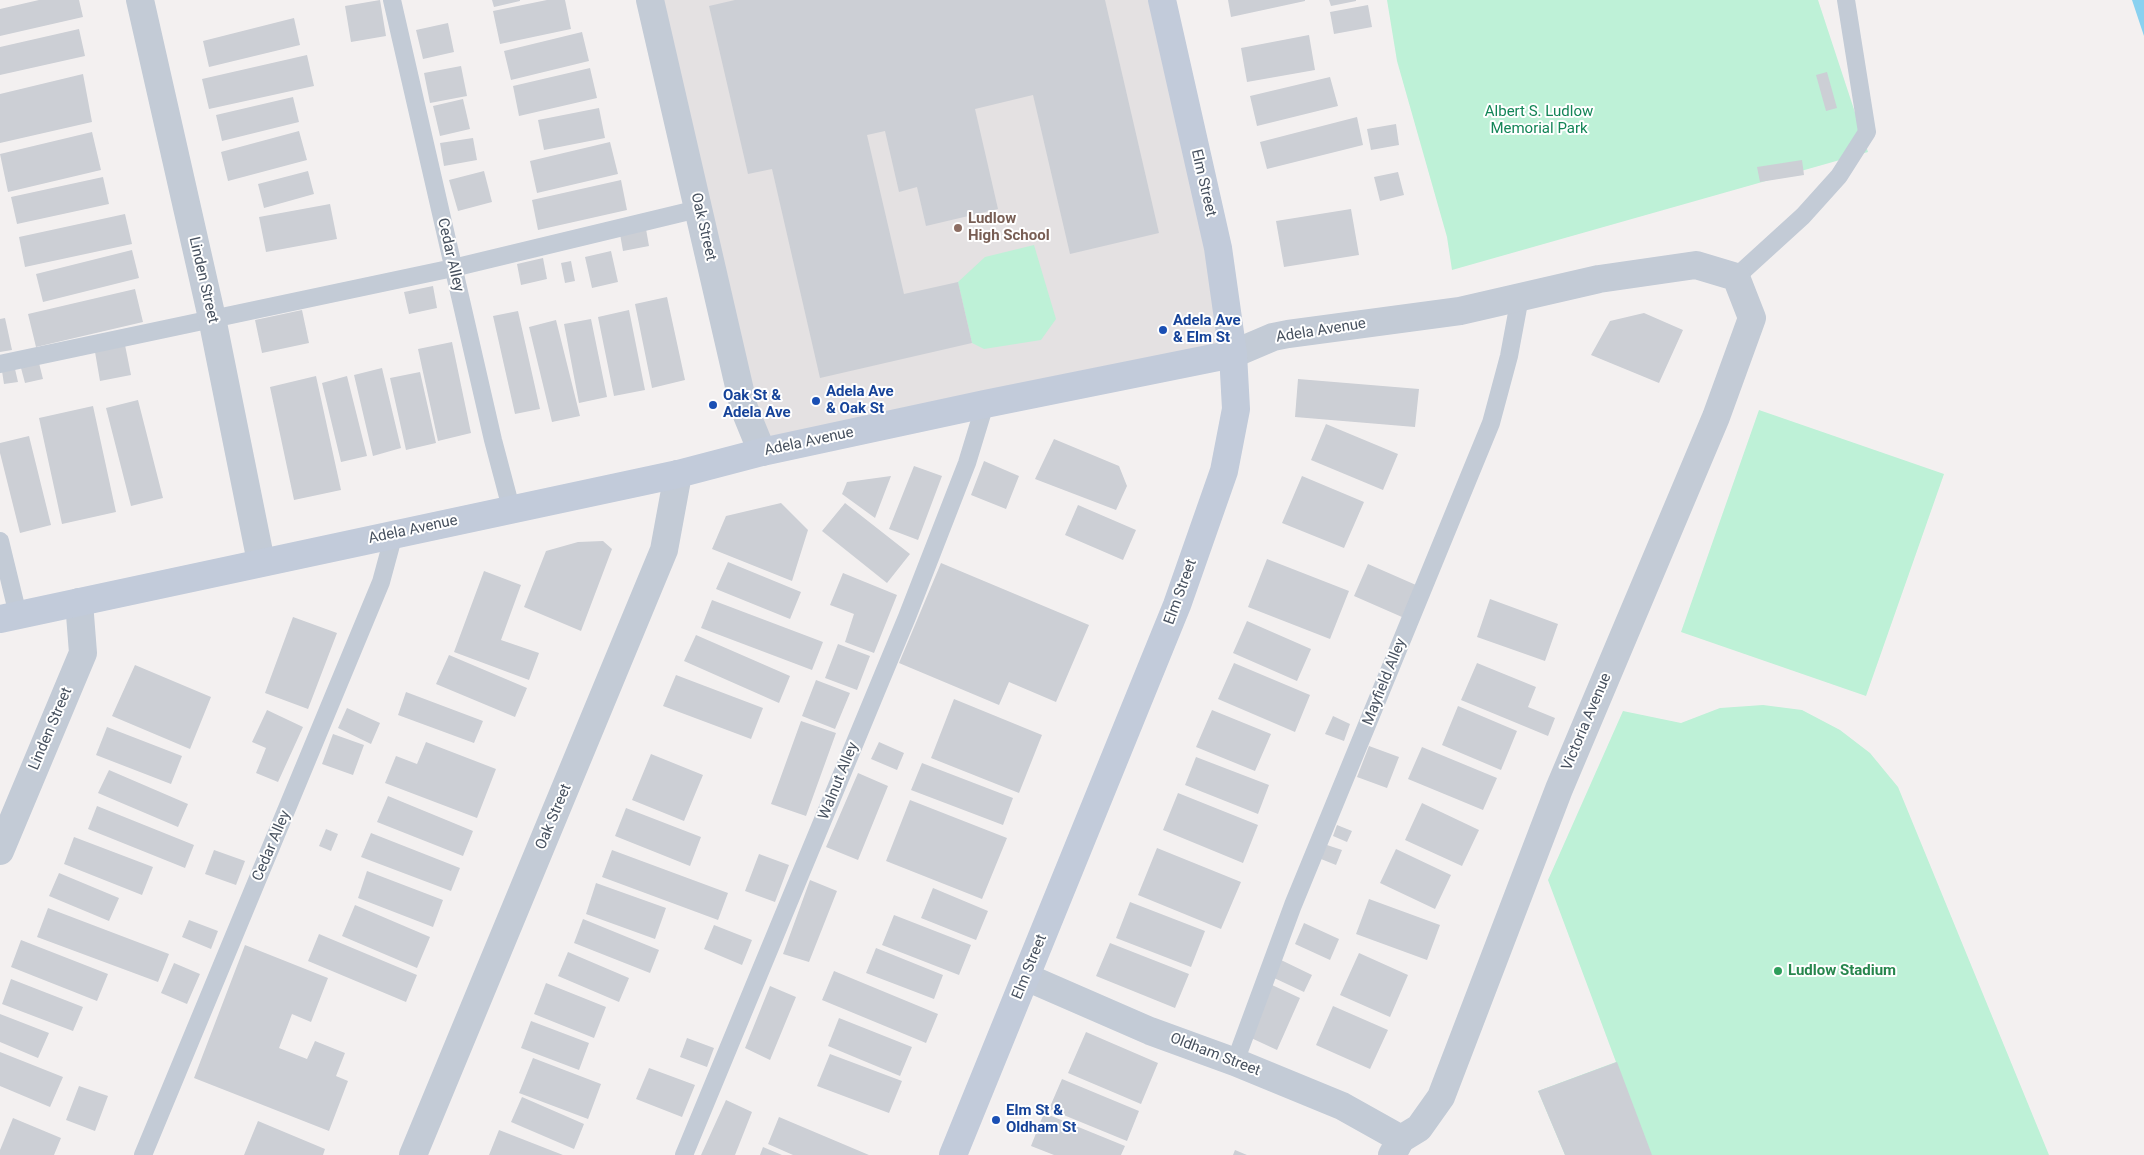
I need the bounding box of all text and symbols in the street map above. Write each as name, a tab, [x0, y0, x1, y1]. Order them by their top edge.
park label: Albert S. Ludlow Memorial Park	[1485, 103, 1593, 138]
street label: Elm Street	[1187, 148, 1219, 218]
street label: Oak Street	[686, 191, 720, 263]
place label: Ludlow High School	[968, 210, 1050, 245]
street label: Cedar Alley	[433, 216, 467, 294]
marker: Ludlow High School	[952, 222, 964, 234]
street label: Linden Street	[184, 235, 222, 325]
place label: Adela Ave & Elm St	[1173, 312, 1241, 347]
street label: Adela Avenue	[1275, 315, 1367, 347]
marker: Adela Ave & Elm St	[1157, 324, 1169, 336]
place label: Adela Ave & Oak St	[826, 383, 894, 418]
place label: Oak St & Adela Ave	[723, 387, 791, 422]
marker: Adela Ave & Oak St	[810, 395, 822, 407]
marker: Oak St & Adela Ave	[707, 399, 719, 411]
street label: Adela Avenue	[763, 424, 855, 460]
street label: Adela Avenue	[367, 512, 459, 548]
street label: Elm Street	[1161, 557, 1201, 627]
street label: Mayfield Alley	[1359, 636, 1411, 728]
street label: Victoria Avenue	[1558, 671, 1616, 773]
street label: Linden Street	[26, 685, 76, 773]
street label: Walnut Alley	[815, 740, 863, 822]
street label: Oak Street	[532, 782, 576, 852]
street label: Cedar Alley	[249, 808, 295, 884]
street label: Elm Street	[1009, 932, 1051, 1002]
place label: Ludlow Stadium	[1788, 962, 1896, 980]
marker: Ludlow Stadium	[1772, 965, 1784, 977]
street label: Oldham Street	[1167, 1030, 1263, 1080]
place label: Elm St & Oldham St	[1006, 1102, 1076, 1137]
marker: Elm St & Oldham St	[990, 1114, 1002, 1126]

